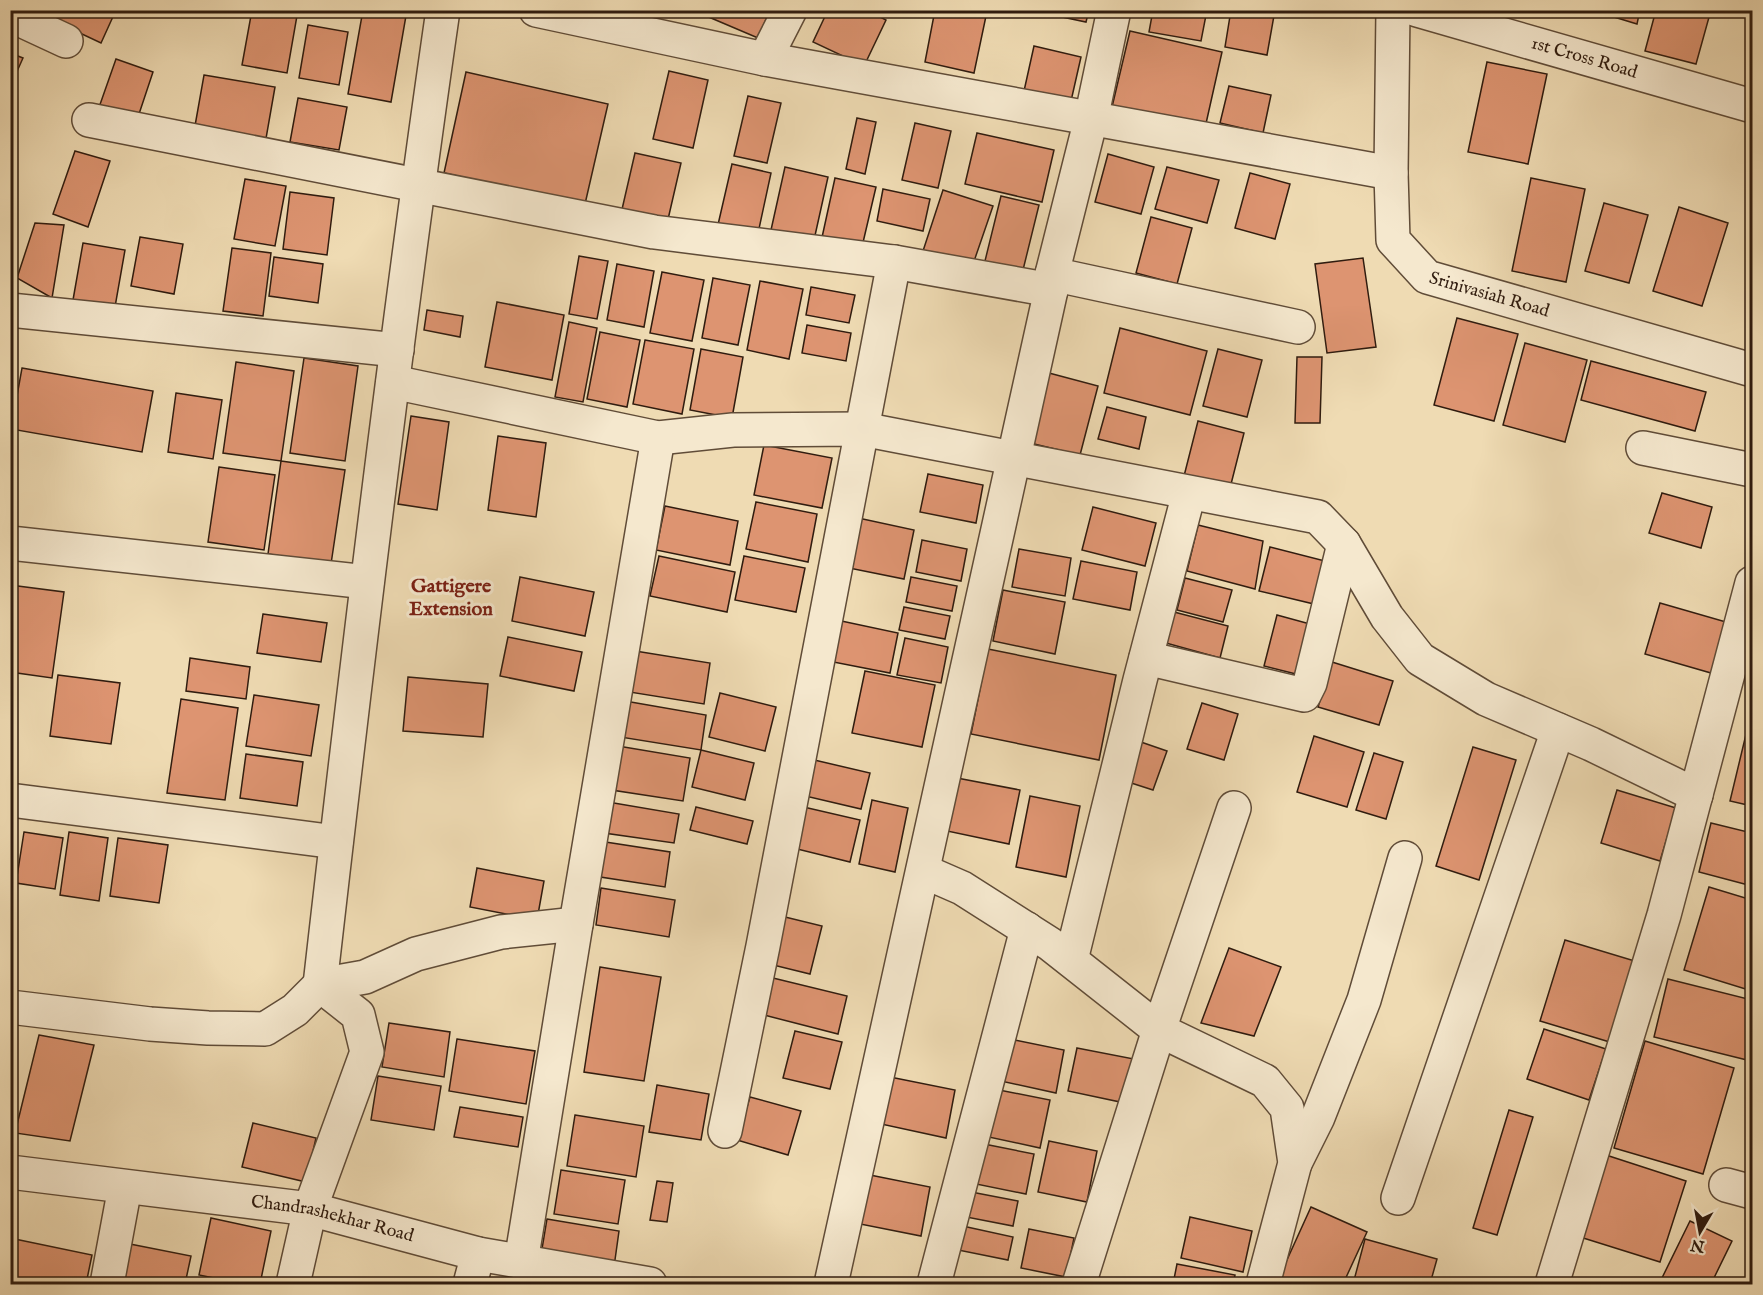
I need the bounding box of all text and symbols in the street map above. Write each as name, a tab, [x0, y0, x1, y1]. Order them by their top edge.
street label: 1st Cross Road	[1528, 32, 1640, 84]
street label: Srinivasiah Road	[1427, 267, 1552, 323]
district label: Gattigere Extension	[409, 574, 493, 622]
street label: Chandrashekhar Road	[250, 1190, 417, 1248]
north arrow	[1670, 1202, 1730, 1262]
text: N	[1689, 1234, 1707, 1256]

